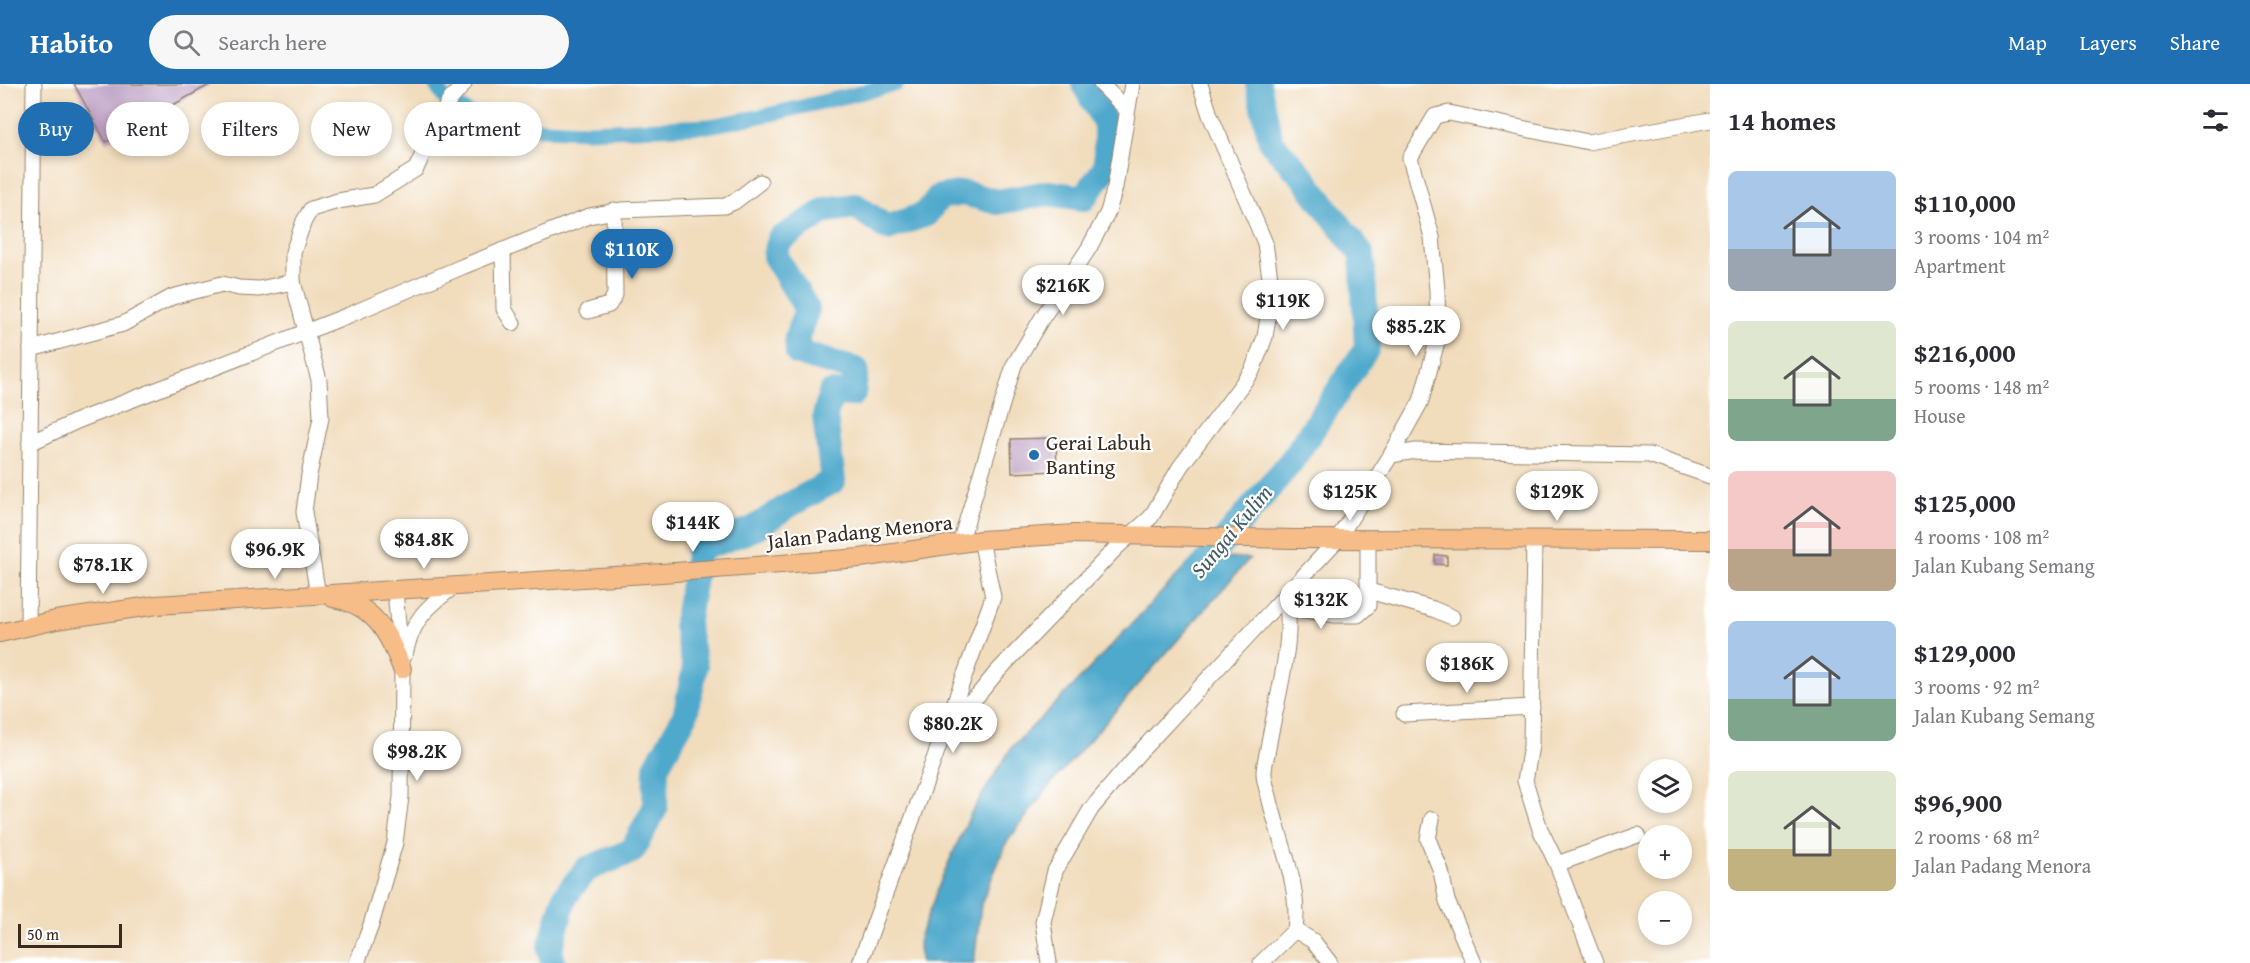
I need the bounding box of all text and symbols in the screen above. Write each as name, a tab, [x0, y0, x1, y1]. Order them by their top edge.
search box	[149, 15, 569, 69]
text: Habito	[30, 22, 113, 63]
icon: search	[170, 26, 203, 59]
text: Search here	[218, 26, 327, 58]
text: Map	[2008, 27, 2047, 58]
text: Layers	[2080, 27, 2137, 58]
text: Share	[2170, 27, 2220, 58]
text: 14 homes	[1728, 101, 1836, 140]
chip: Buy	[18, 102, 94, 156]
chip: Rent	[106, 102, 189, 156]
chip: Filters	[201, 102, 299, 156]
chip: New	[311, 102, 392, 156]
chip: Apartment	[404, 102, 542, 156]
icon: filters	[2199, 104, 2232, 137]
text: $110,000	[1914, 183, 2016, 222]
icon: home	[1776, 195, 1848, 267]
text: 3 rooms · 104 m²	[1914, 222, 2049, 251]
pin: $110K	[590, 229, 674, 280]
text: $110K	[605, 234, 659, 263]
text: Apartment	[1914, 251, 2006, 280]
pin: $216K	[1021, 265, 1105, 316]
text: $216K	[1036, 270, 1090, 299]
pin: $119K	[1241, 280, 1325, 331]
text: $119K	[1256, 285, 1310, 314]
pin: $85.2K	[1367, 306, 1465, 357]
text: $85.2K	[1386, 311, 1446, 340]
text: $216,000	[1914, 333, 2016, 372]
icon: home	[1776, 345, 1848, 417]
text: 5 rooms · 148 m²	[1914, 372, 2049, 401]
text: House	[1914, 401, 1966, 430]
place label: Gerai Labuh Banting	[1046, 427, 1152, 482]
marker: Gerai Labuh Banting	[1027, 448, 1041, 462]
pin: $125K	[1308, 471, 1392, 522]
pin: $129K	[1515, 471, 1599, 522]
text: $125K	[1323, 476, 1377, 505]
text: $129K	[1530, 476, 1584, 505]
water label: Sungai Kulim	[1182, 477, 1280, 585]
text: $125,000	[1914, 483, 2016, 522]
icon: home	[1776, 495, 1848, 567]
pin: $144K	[651, 502, 735, 553]
street label: Jalan Padang Menora	[763, 506, 954, 557]
text: $144K	[666, 507, 720, 536]
pin: $84.8K	[375, 519, 473, 570]
text: 4 rooms · 108 m²	[1914, 522, 2049, 551]
text: $84.8K	[394, 524, 454, 553]
pin: $96.9K	[226, 529, 324, 580]
text: $96.9K	[245, 534, 305, 563]
pin: $78.1K	[54, 544, 152, 595]
text: $78.1K	[73, 549, 133, 578]
text: Jalan Kubang Semang	[1914, 551, 2095, 580]
pin: $132K	[1279, 579, 1363, 630]
text: $132K	[1294, 584, 1348, 613]
text: $129,000	[1914, 633, 2016, 672]
pin: $186K	[1425, 643, 1509, 694]
icon: home	[1776, 645, 1848, 717]
text: $186K	[1440, 648, 1494, 677]
text: 3 rooms · 92 m²	[1914, 672, 2040, 701]
text: Jalan Kubang Semang	[1914, 701, 2095, 730]
pin: $80.2K	[904, 703, 1002, 754]
text: $80.2K	[923, 708, 983, 737]
pin: $98.2K	[368, 731, 466, 782]
text: $98.2K	[387, 736, 447, 765]
map controls	[1638, 759, 1692, 945]
button: layers	[1638, 759, 1692, 813]
text: $96,900	[1914, 783, 2002, 822]
icon: home	[1776, 795, 1848, 867]
text: 2 rooms · 68 m²	[1914, 822, 2040, 851]
button: +	[1638, 825, 1692, 879]
text: Jalan Padang Menora	[1914, 851, 2091, 880]
button: −	[1638, 891, 1692, 945]
scale bar	[18, 921, 122, 948]
text: 50 m	[27, 922, 59, 946]

